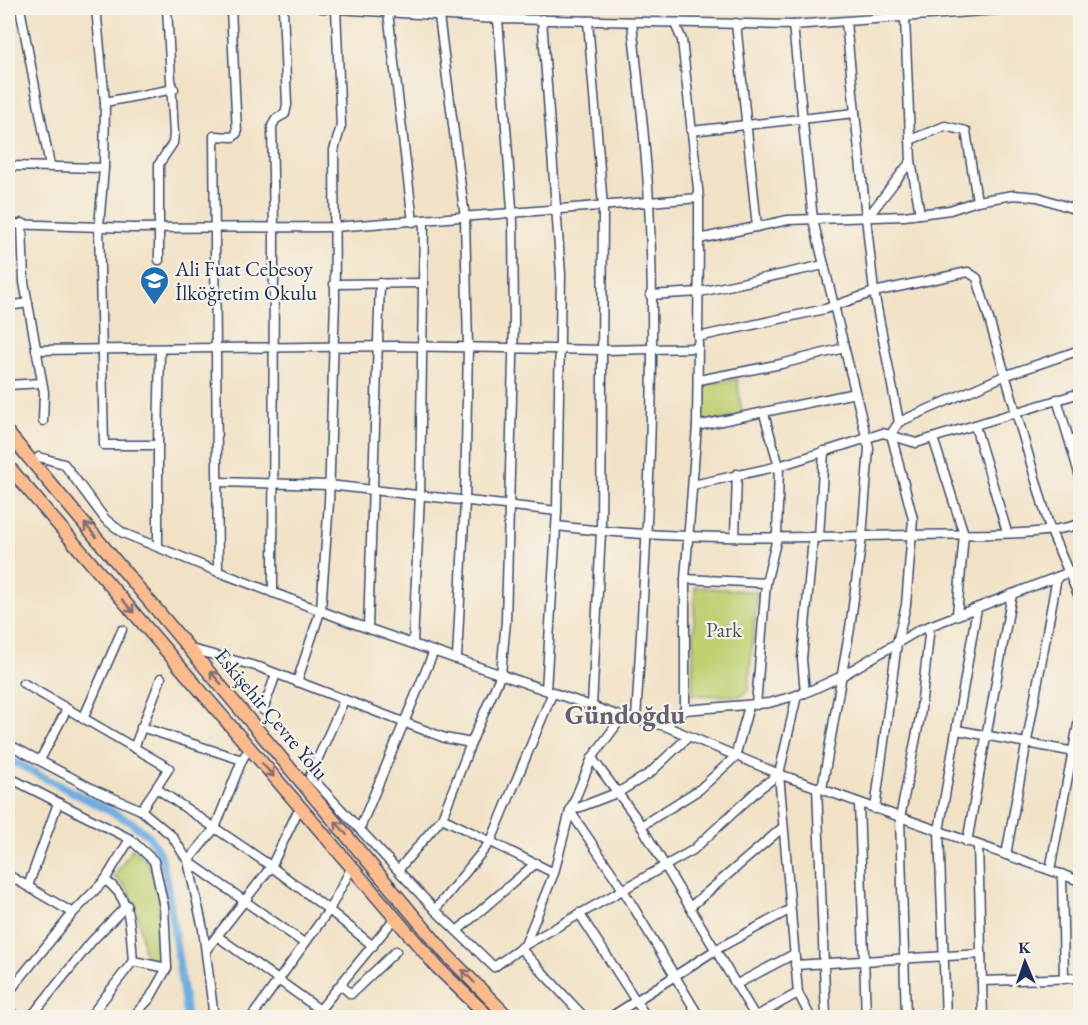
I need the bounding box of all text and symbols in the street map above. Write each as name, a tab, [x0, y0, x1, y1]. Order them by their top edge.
place label: Ali Fuat Cebesoy İlköğretim Okulu	[174, 255, 317, 306]
school or university icon: Ali Fuat Cebesoy İlköğretim Okulu	[138, 264, 170, 306]
one-way arrow	[83, 523, 97, 538]
one-way arrow	[121, 598, 135, 613]
park label: Park	[706, 616, 743, 643]
street label: Eskişehir Çevre Yolu	[209, 643, 335, 785]
one-way arrow	[209, 671, 223, 686]
district label: Gündoğdu	[565, 697, 685, 732]
one-way arrow	[261, 762, 275, 777]
one-way arrow	[335, 820, 348, 836]
north arrow	[995, 932, 1055, 992]
text: K	[1018, 937, 1032, 958]
one-way arrow	[461, 968, 476, 983]

